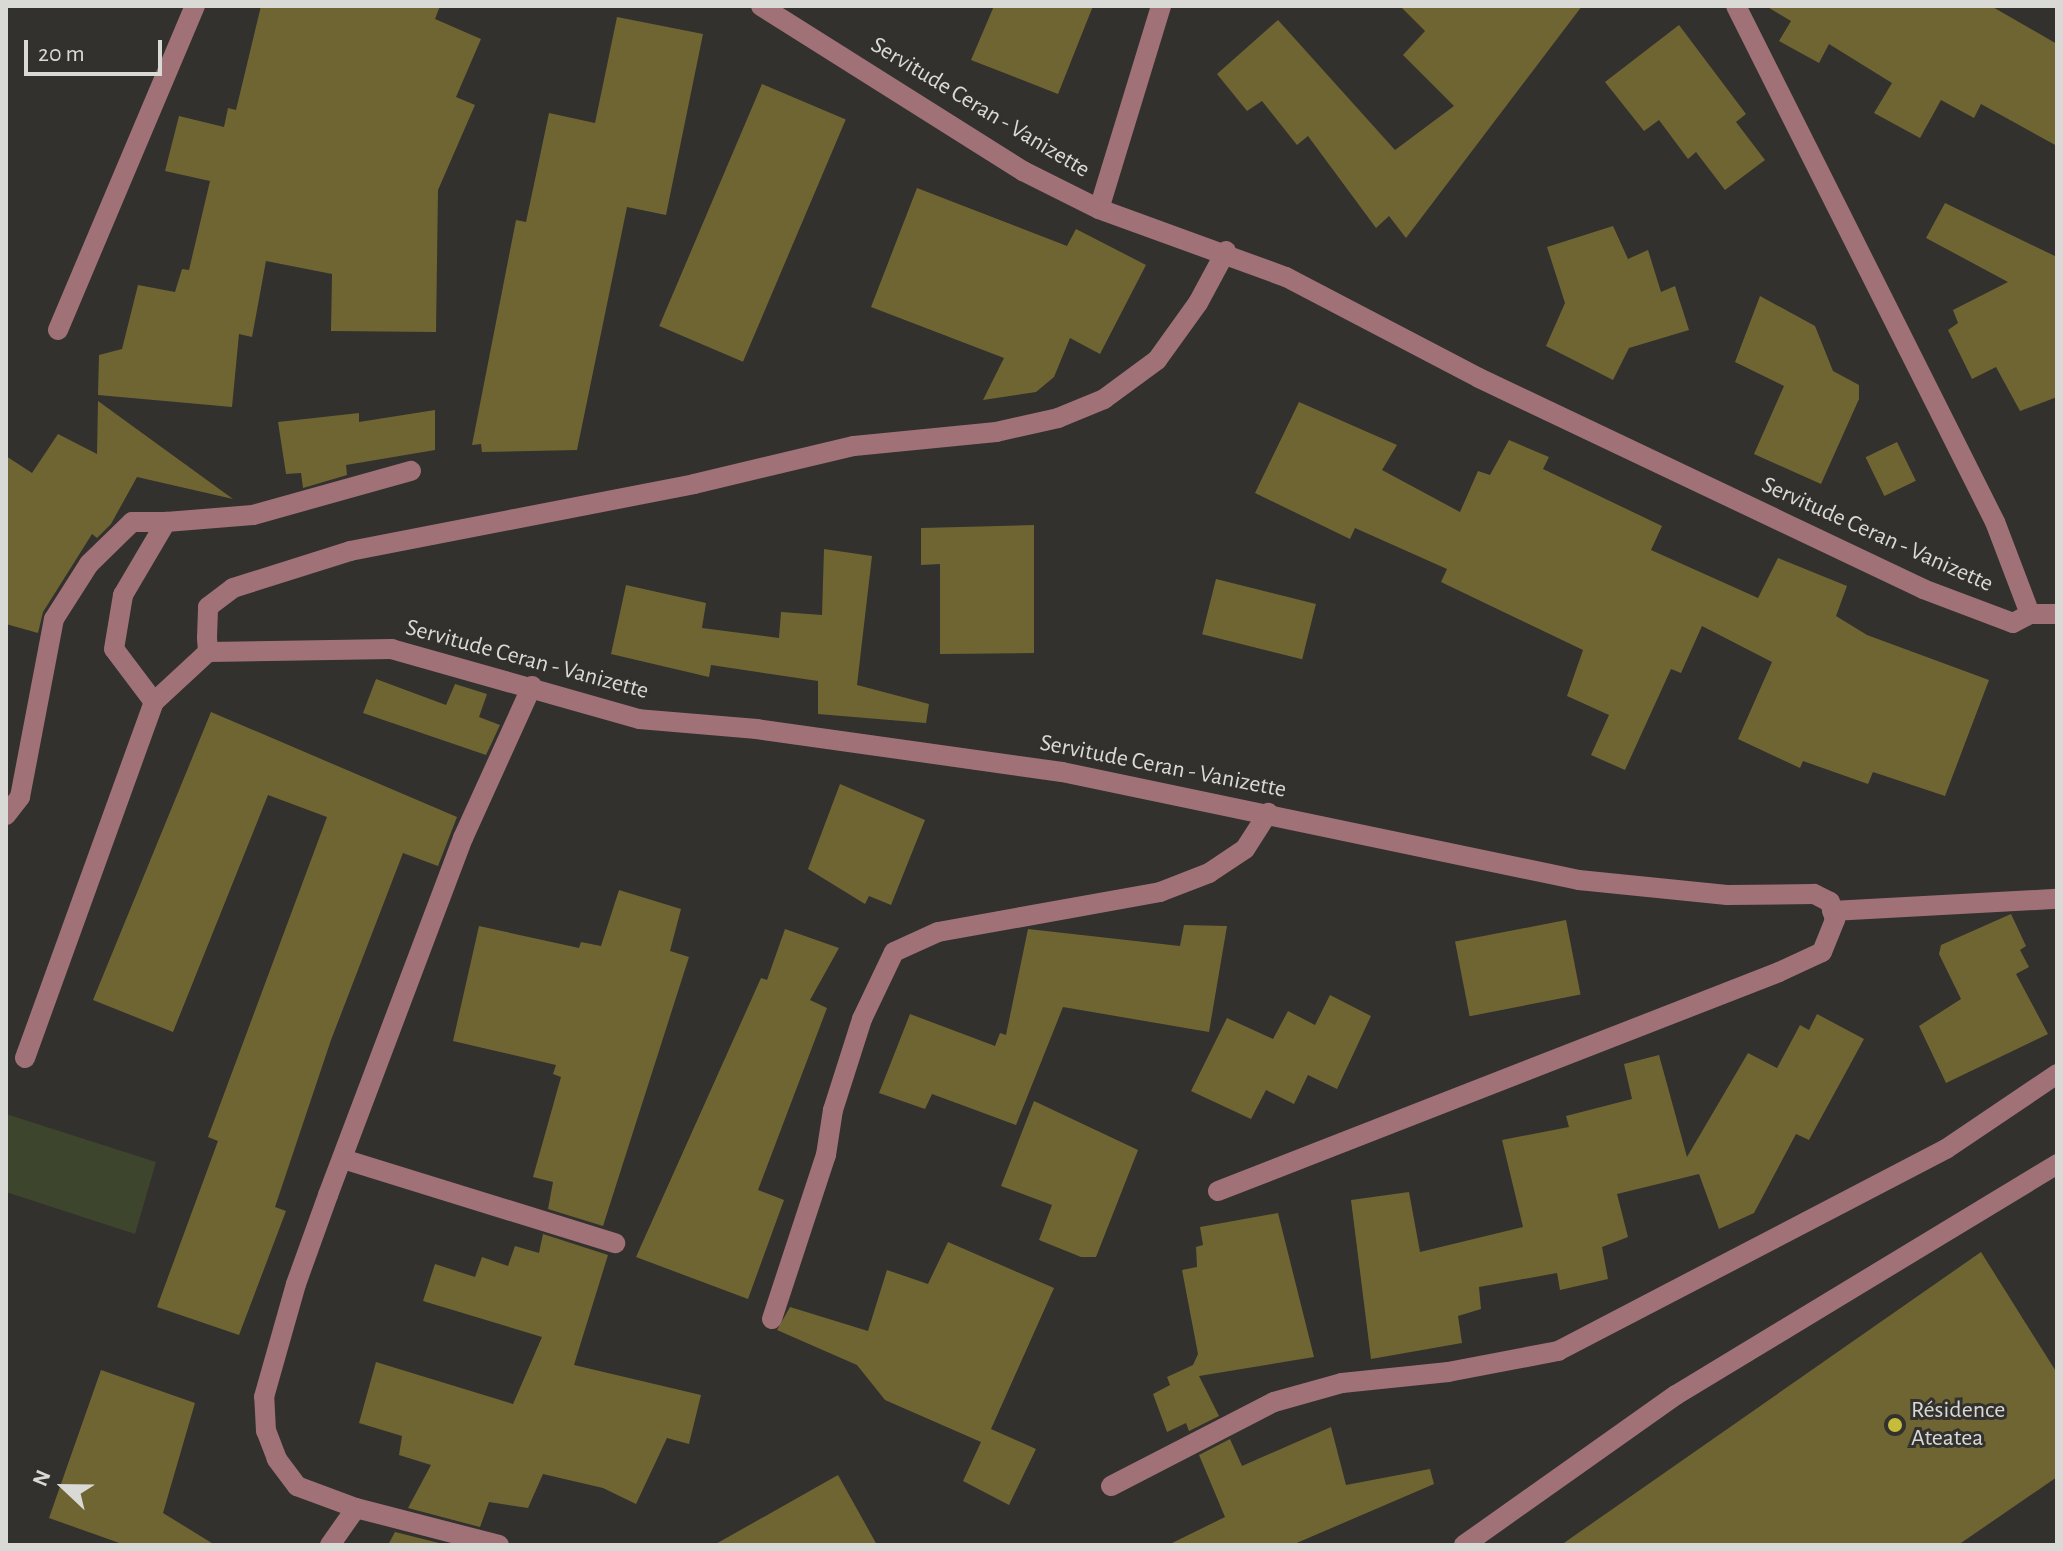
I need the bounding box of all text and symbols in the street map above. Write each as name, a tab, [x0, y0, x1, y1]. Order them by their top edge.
scale bar	[28, 24, 166, 74]
street label: Servitude Ceran - Vanizette	[865, 31, 1095, 185]
text: 20 m	[38, 42, 85, 66]
street label: Servitude Ceran - Vanizette	[1757, 471, 1997, 599]
street label: Servitude Ceran - Vanizette	[402, 614, 652, 706]
street label: Servitude Ceran - Vanizette	[1037, 729, 1289, 805]
place label: Résidence Ateatea	[1911, 1397, 2005, 1453]
marker: Résidence Ateatea	[1886, 1416, 1904, 1434]
north arrow	[24, 1447, 104, 1527]
text: N	[29, 1467, 55, 1489]

